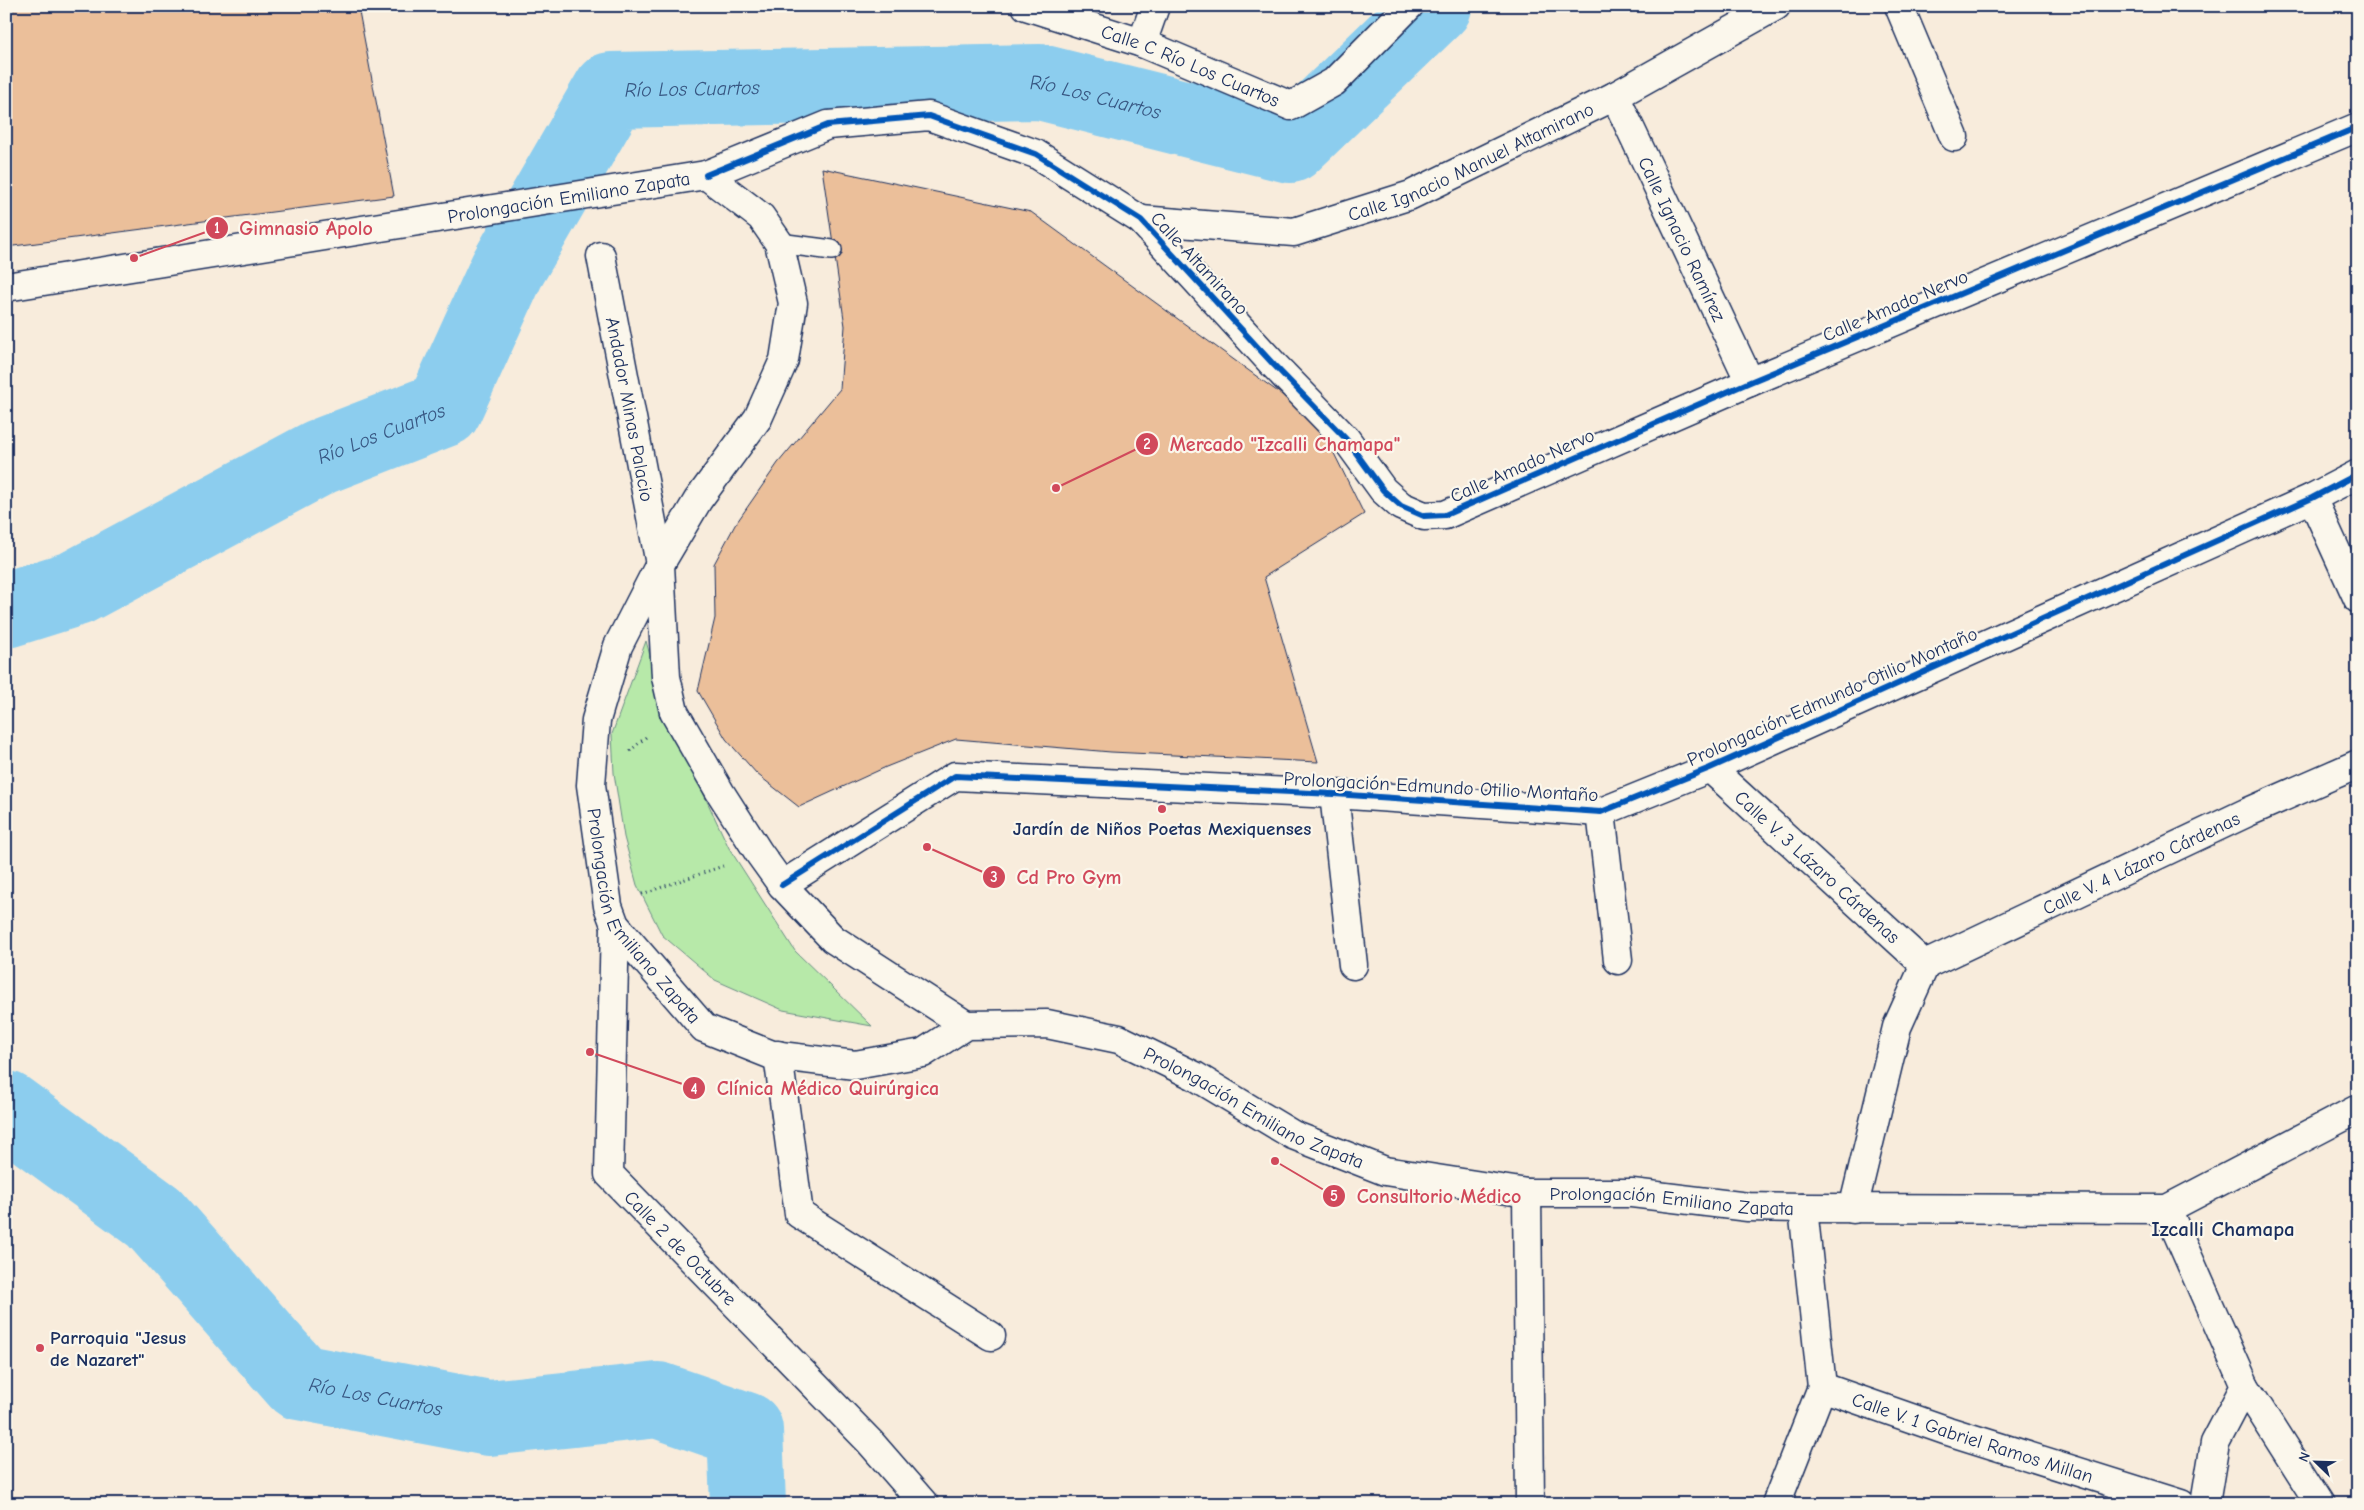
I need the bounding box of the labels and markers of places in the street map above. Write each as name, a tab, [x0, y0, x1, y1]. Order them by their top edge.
callout: Gimnasio Apolo	[205, 211, 383, 246]
callout: Mercado "Izcalli Chamapa"	[1134, 426, 1410, 461]
marker: Jardín de Niños Poetas Mexiquenses	[1156, 803, 1168, 815]
place label: Jardín de Niños Poetas Mexiquenses	[1013, 818, 1311, 840]
callout: Cd Pro Gym	[982, 859, 1132, 894]
callout: Clínica Médico Quirúrgica	[682, 1071, 949, 1106]
callout: Consultorio Médico	[1321, 1178, 1531, 1213]
place label: Parroquia "Jesus de Nazaret"	[50, 1327, 186, 1371]
marker: Parroquia "Jesus de Nazaret"	[34, 1342, 46, 1354]

